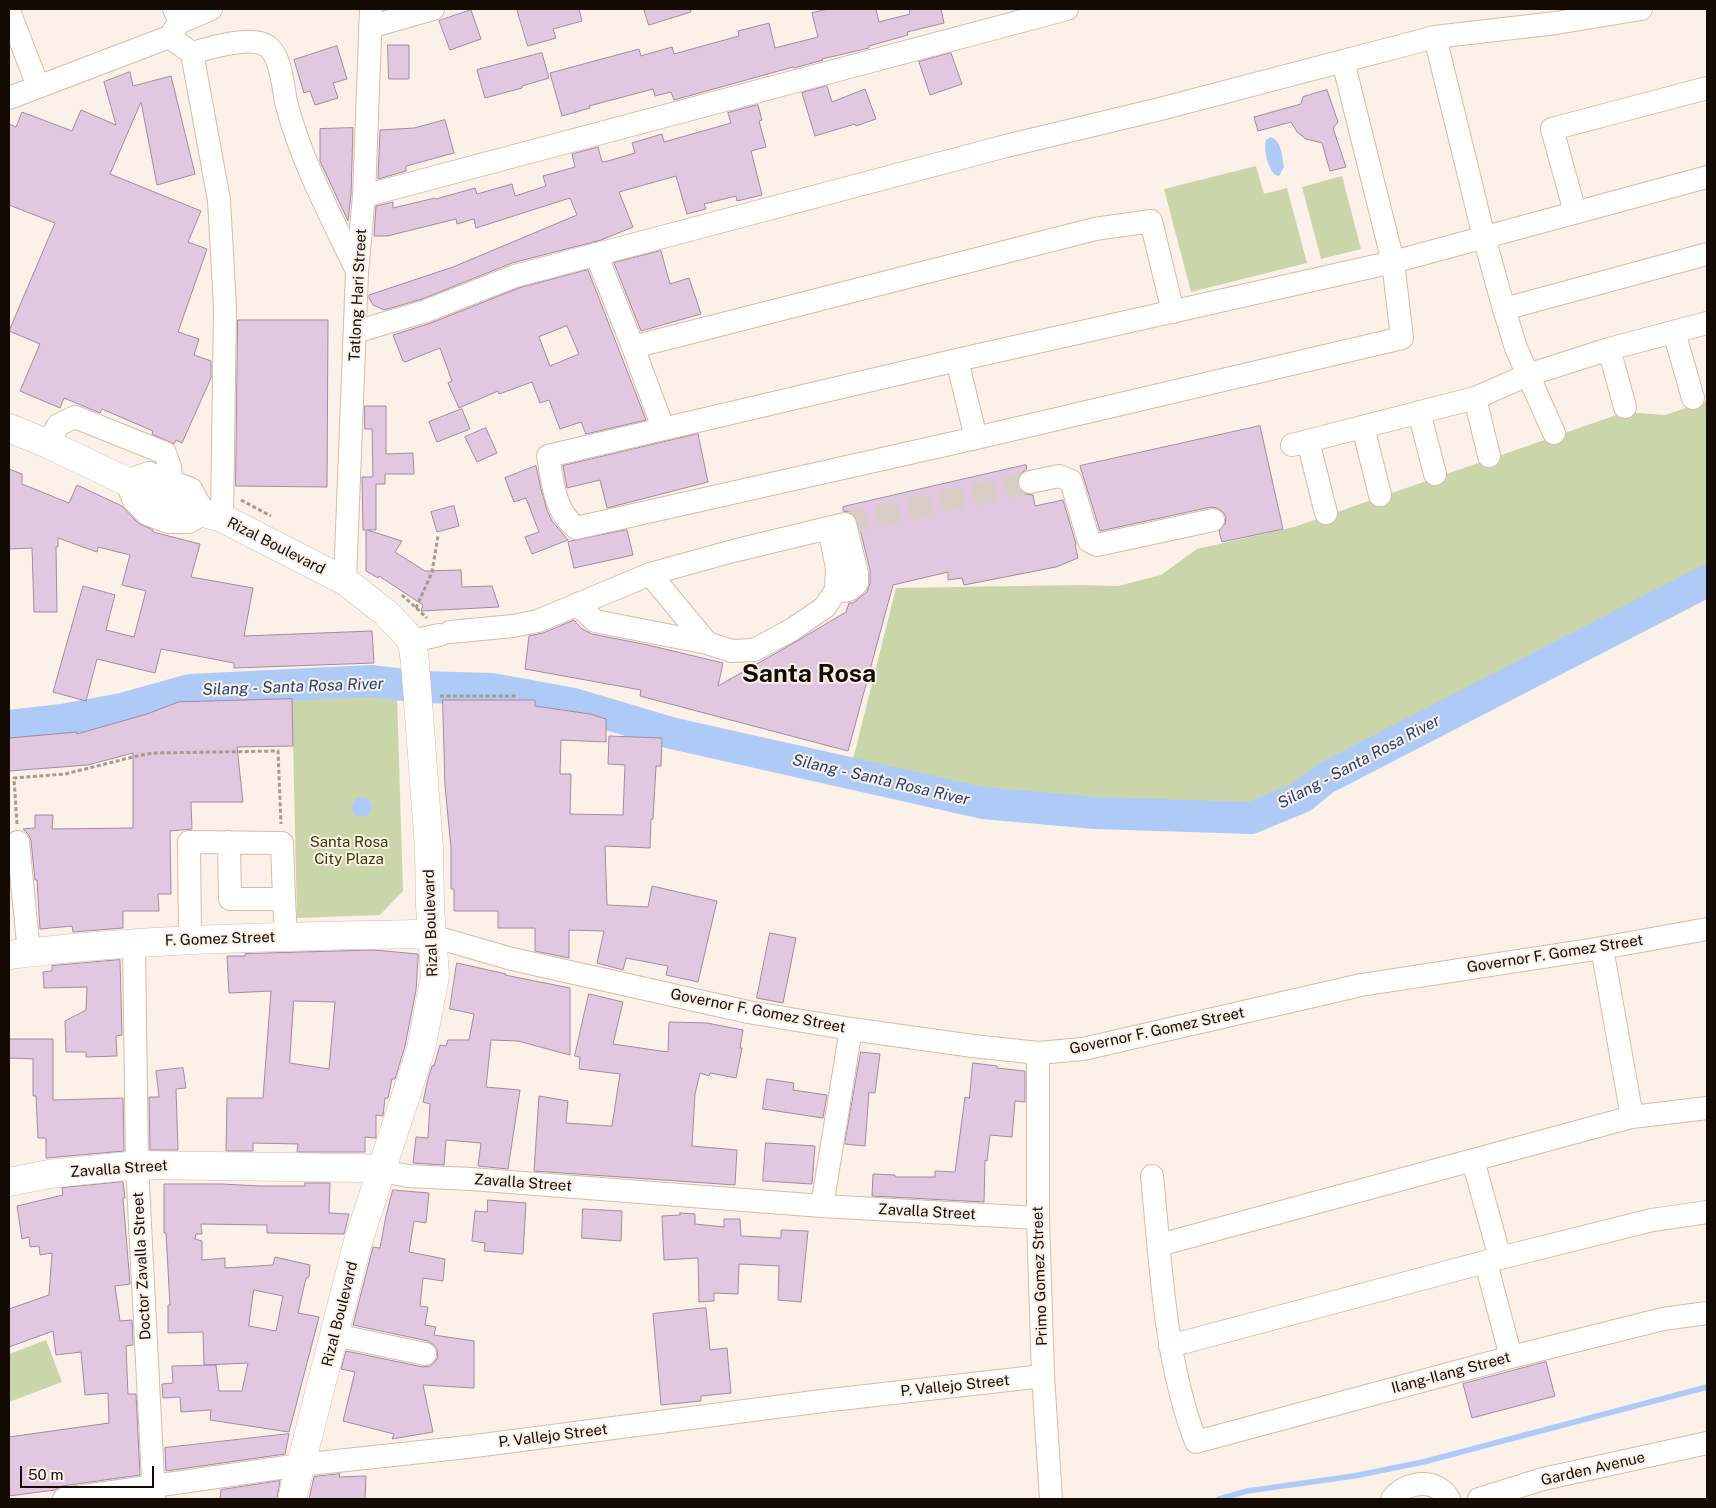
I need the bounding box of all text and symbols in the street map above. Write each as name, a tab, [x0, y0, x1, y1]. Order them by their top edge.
street label: Tatlong Hari Street	[346, 228, 370, 362]
street label: Rizal Boulevard	[224, 514, 328, 578]
district label: Santa Rosa	[742, 659, 876, 689]
water label: Silang - Santa Rosa River	[202, 674, 384, 700]
water label: Silang - Santa Rosa River	[1274, 711, 1444, 813]
water label: Silang - Santa Rosa River	[791, 750, 971, 810]
park label: Santa Rosa City Plaza	[310, 833, 388, 868]
street label: Rizal Boulevard	[420, 869, 442, 977]
street label: F. Gomez Street	[164, 928, 276, 950]
street label: Governor F. Gomez Street	[1466, 931, 1644, 977]
street label: Governor F. Gomez Street	[669, 985, 847, 1037]
street label: Governor F. Gomez Street	[1068, 1004, 1246, 1058]
street label: Zavalla Street	[70, 1157, 168, 1181]
street label: Zavalla Street	[474, 1171, 572, 1195]
street label: Doctor Zavalla Street	[129, 1192, 155, 1340]
street label: Zavalla Street	[878, 1200, 976, 1224]
street label: Primo Gomez Street	[1029, 1206, 1051, 1346]
street label: Rizal Boulevard	[318, 1260, 362, 1368]
street label: Ilang-Ilang Street	[1389, 1348, 1513, 1398]
street label: P. Vallejo Street	[900, 1371, 1010, 1401]
street label: P. Vallejo Street	[498, 1420, 608, 1452]
street label: Garden Avenue	[1539, 1448, 1647, 1490]
scale bar	[22, 1456, 156, 1488]
text: 50 m	[28, 1466, 63, 1483]

